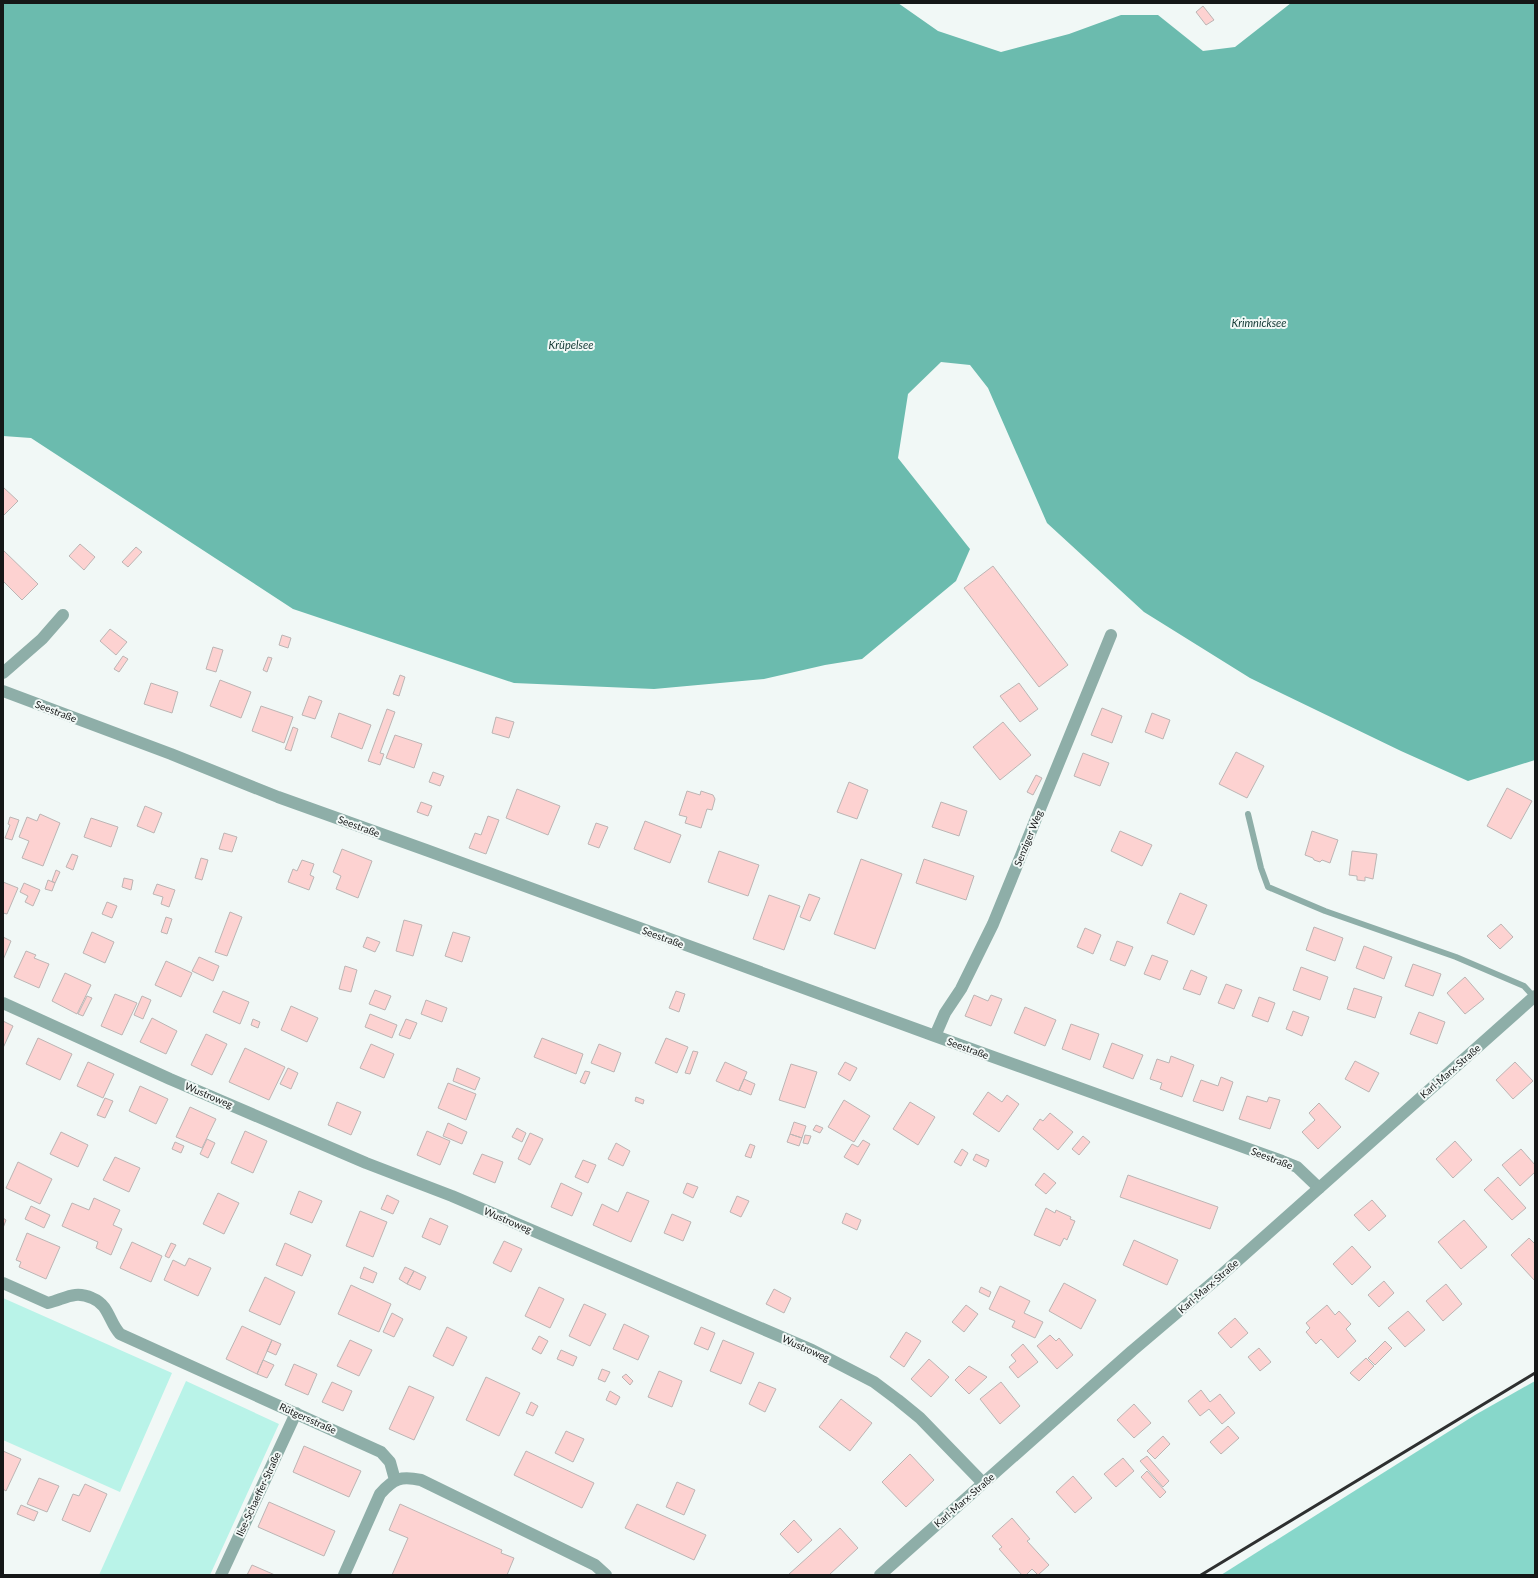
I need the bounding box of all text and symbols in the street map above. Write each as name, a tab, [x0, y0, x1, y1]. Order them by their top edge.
water label: Krimnicksee	[1231, 316, 1287, 329]
water label: Krüpelsee	[549, 338, 593, 351]
street label: Seestraße	[34, 698, 78, 724]
street label: Senziger Weg	[1011, 808, 1045, 868]
street label: Seestraße	[337, 813, 381, 839]
street label: Seestraße	[641, 924, 685, 950]
street label: Seestraße	[946, 1035, 990, 1061]
street label: Karl-Marx-Straße	[1417, 1042, 1483, 1100]
street label: Wustroweg	[183, 1080, 235, 1110]
street label: Seestraße	[1250, 1145, 1294, 1171]
street label: Wustroweg	[482, 1205, 534, 1235]
street label: Karl-Marx-Straße	[1175, 1257, 1241, 1315]
street label: Wustroweg	[780, 1332, 832, 1364]
street label: Rütgersstraße	[278, 1400, 338, 1436]
street label: Ilse-Schaeffer-Straße	[233, 1450, 283, 1538]
street label: Karl-Marx-Straße	[931, 1471, 997, 1529]

